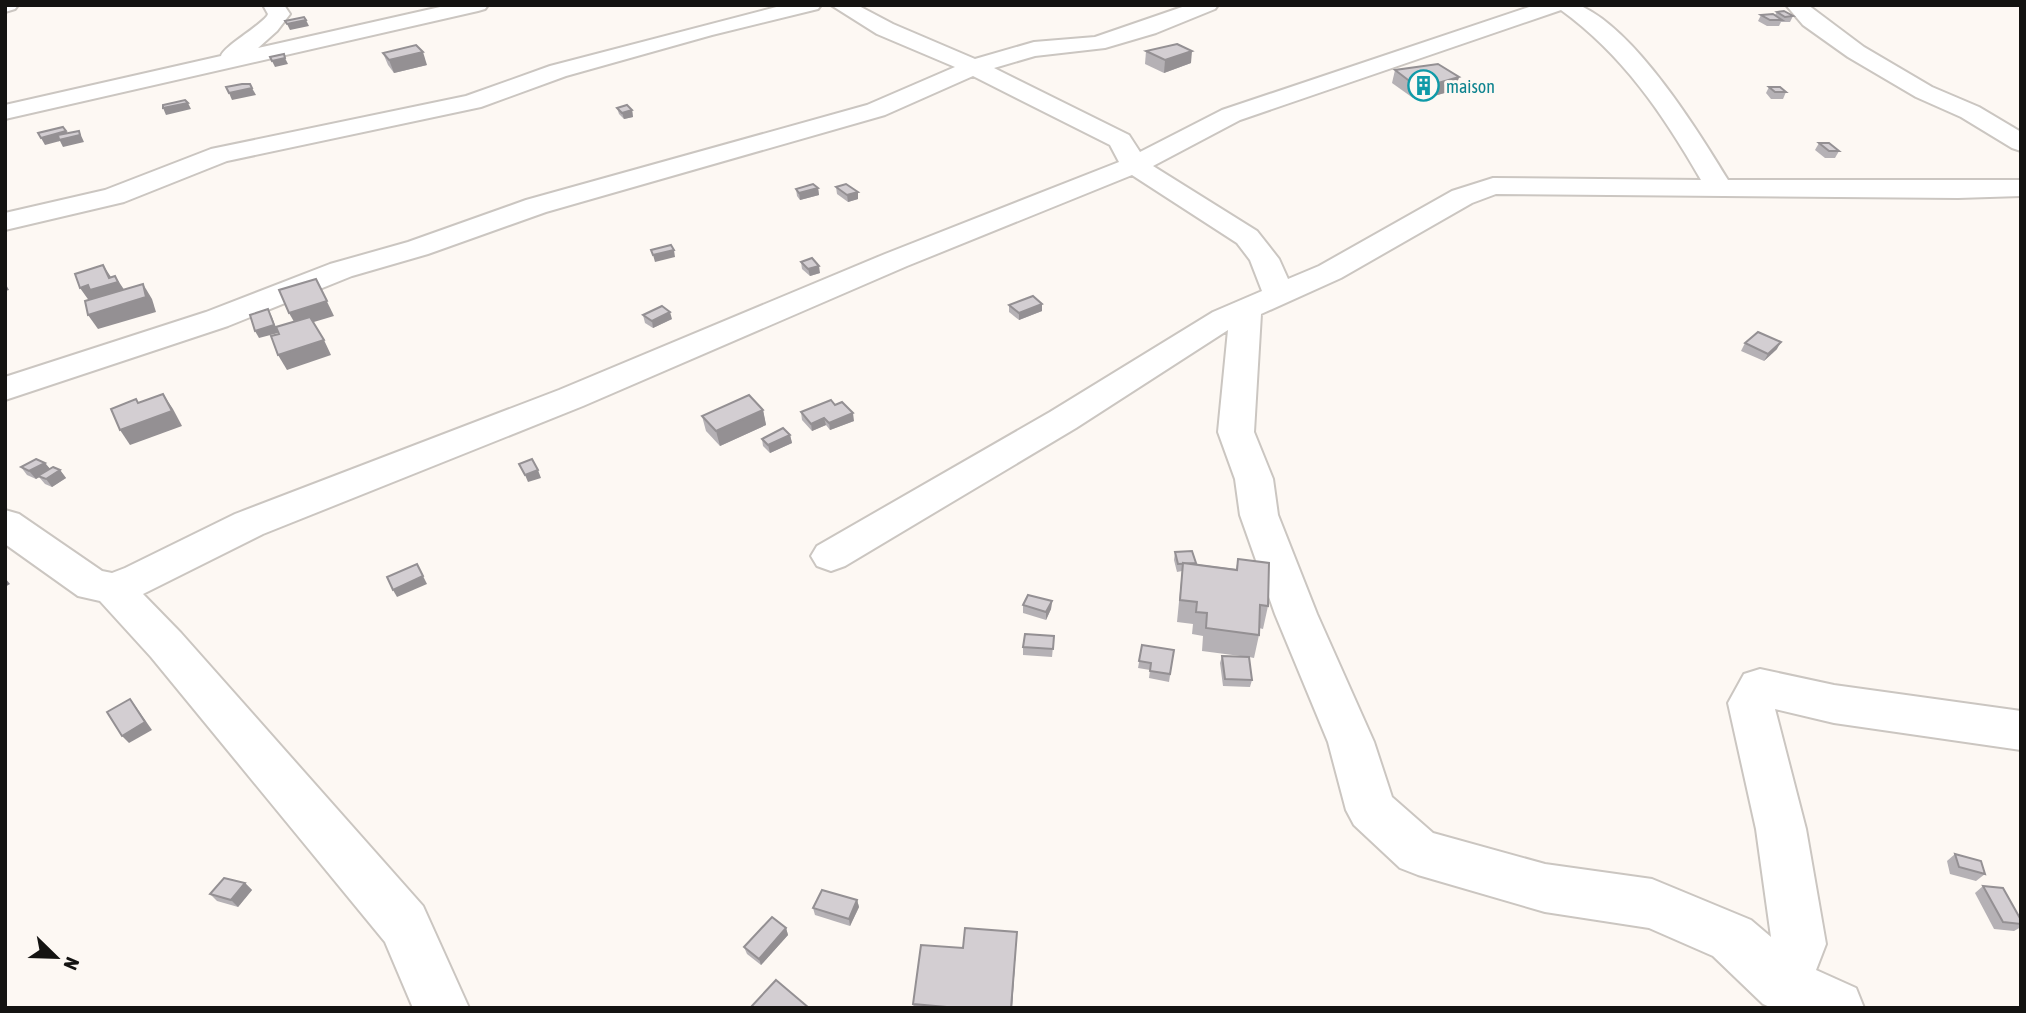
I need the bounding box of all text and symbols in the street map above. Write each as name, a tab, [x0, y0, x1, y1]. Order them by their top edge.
building icon: maison	[1406, 69, 1440, 103]
place label: maison	[1446, 76, 1495, 97]
north arrow	[21, 922, 91, 992]
text: N	[59, 954, 84, 973]

